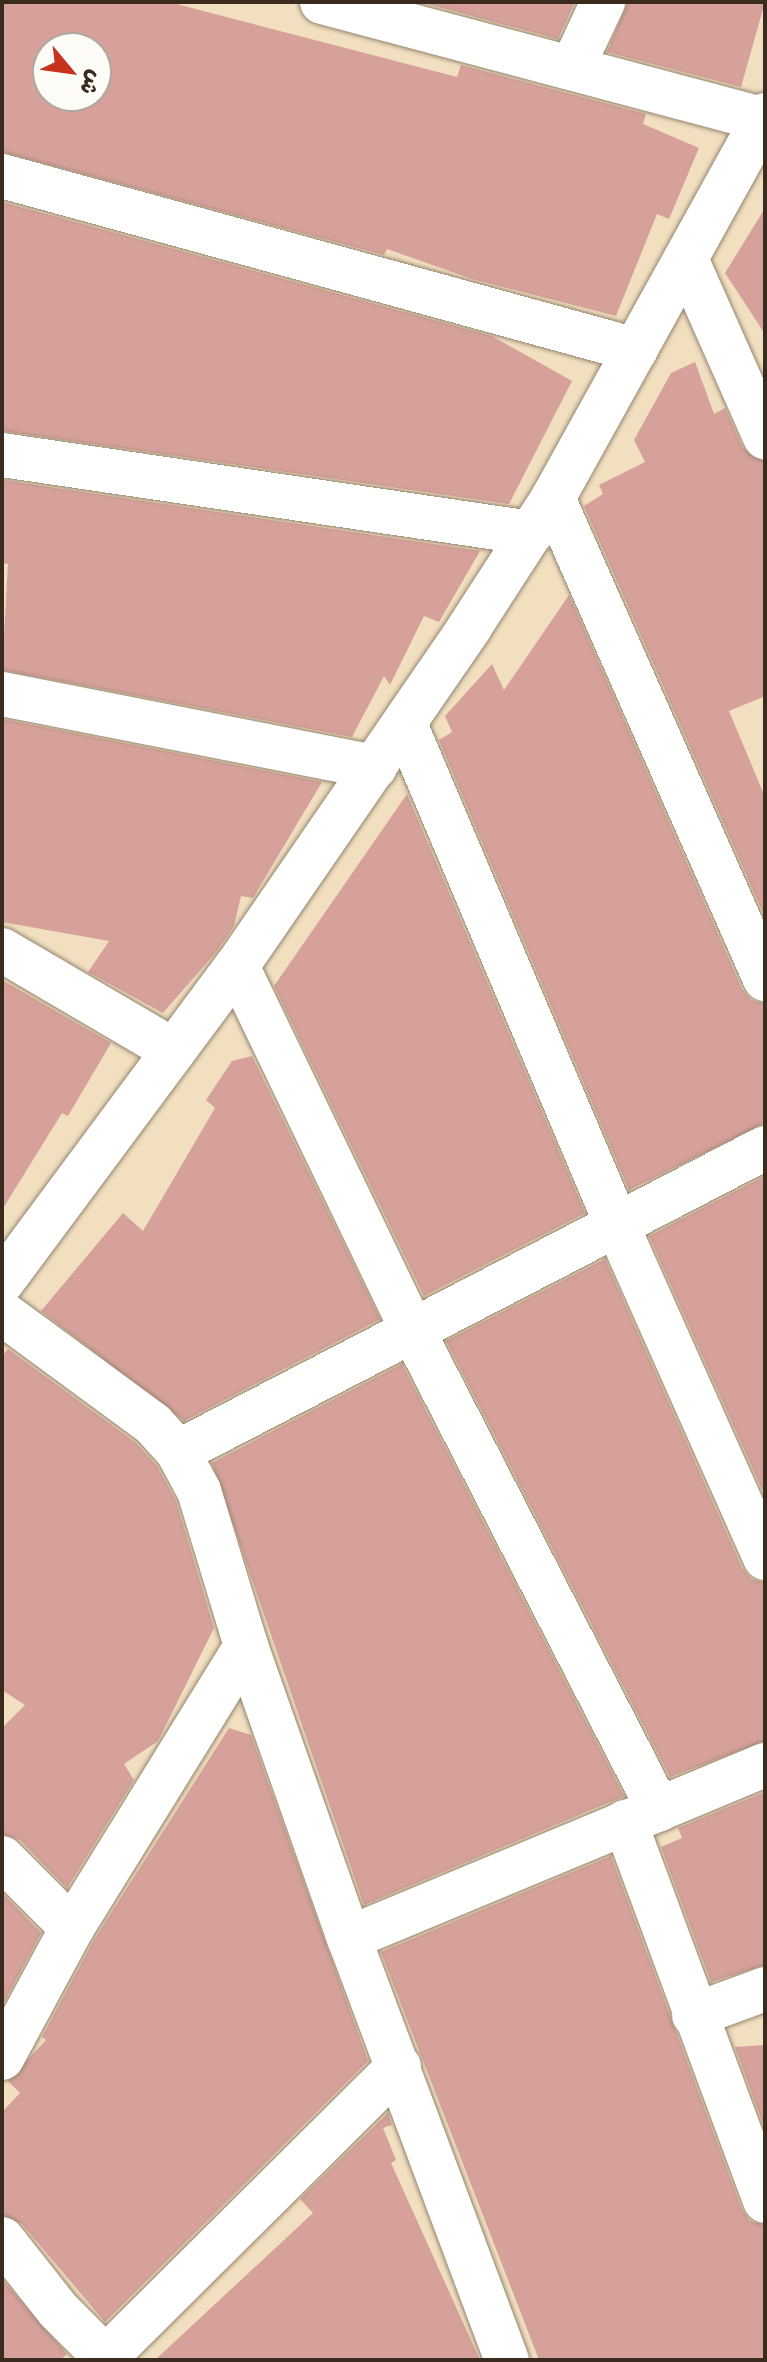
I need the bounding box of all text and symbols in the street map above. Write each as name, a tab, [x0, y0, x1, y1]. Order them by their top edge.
north arrow	[32, 32, 112, 112]
text: ش	[74, 66, 108, 100]

